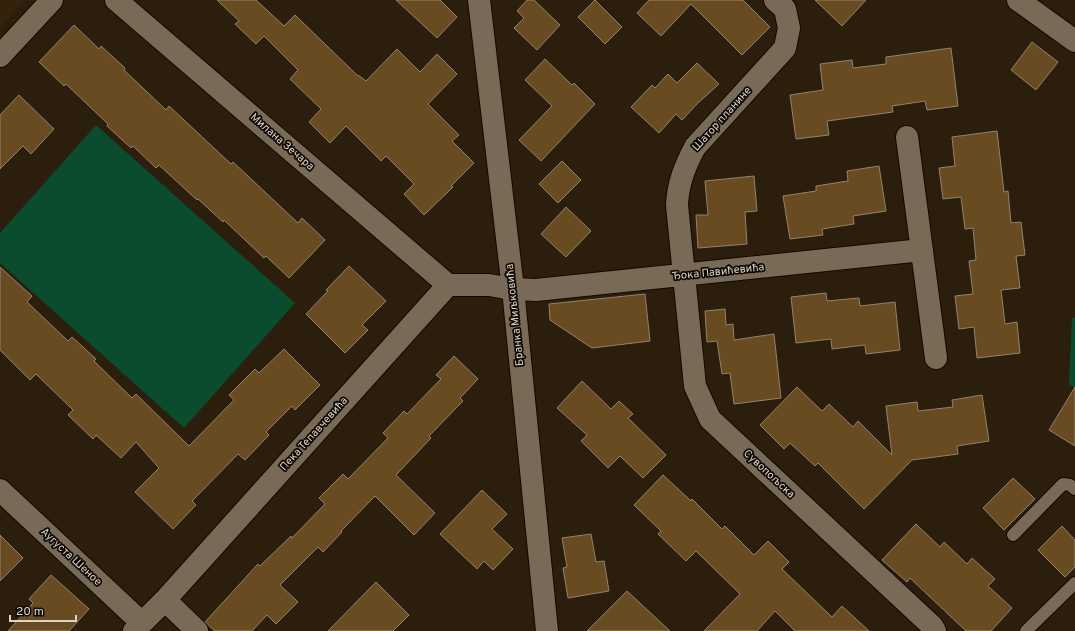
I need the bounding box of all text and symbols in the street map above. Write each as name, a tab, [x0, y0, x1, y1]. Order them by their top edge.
street label: Шатор планине	[689, 84, 755, 154]
street label: Милана Зечара	[247, 110, 317, 174]
street label: Ђока Павићевића	[671, 260, 765, 284]
street label: Бранка Миљковића	[503, 263, 527, 367]
street label: Пека Тепавчевића	[277, 394, 351, 474]
street label: Сувопољска	[740, 447, 798, 502]
street label: Аугуста Шеное	[37, 525, 105, 589]
scale bar	[10, 597, 76, 623]
text: 20 m	[16, 604, 44, 620]

